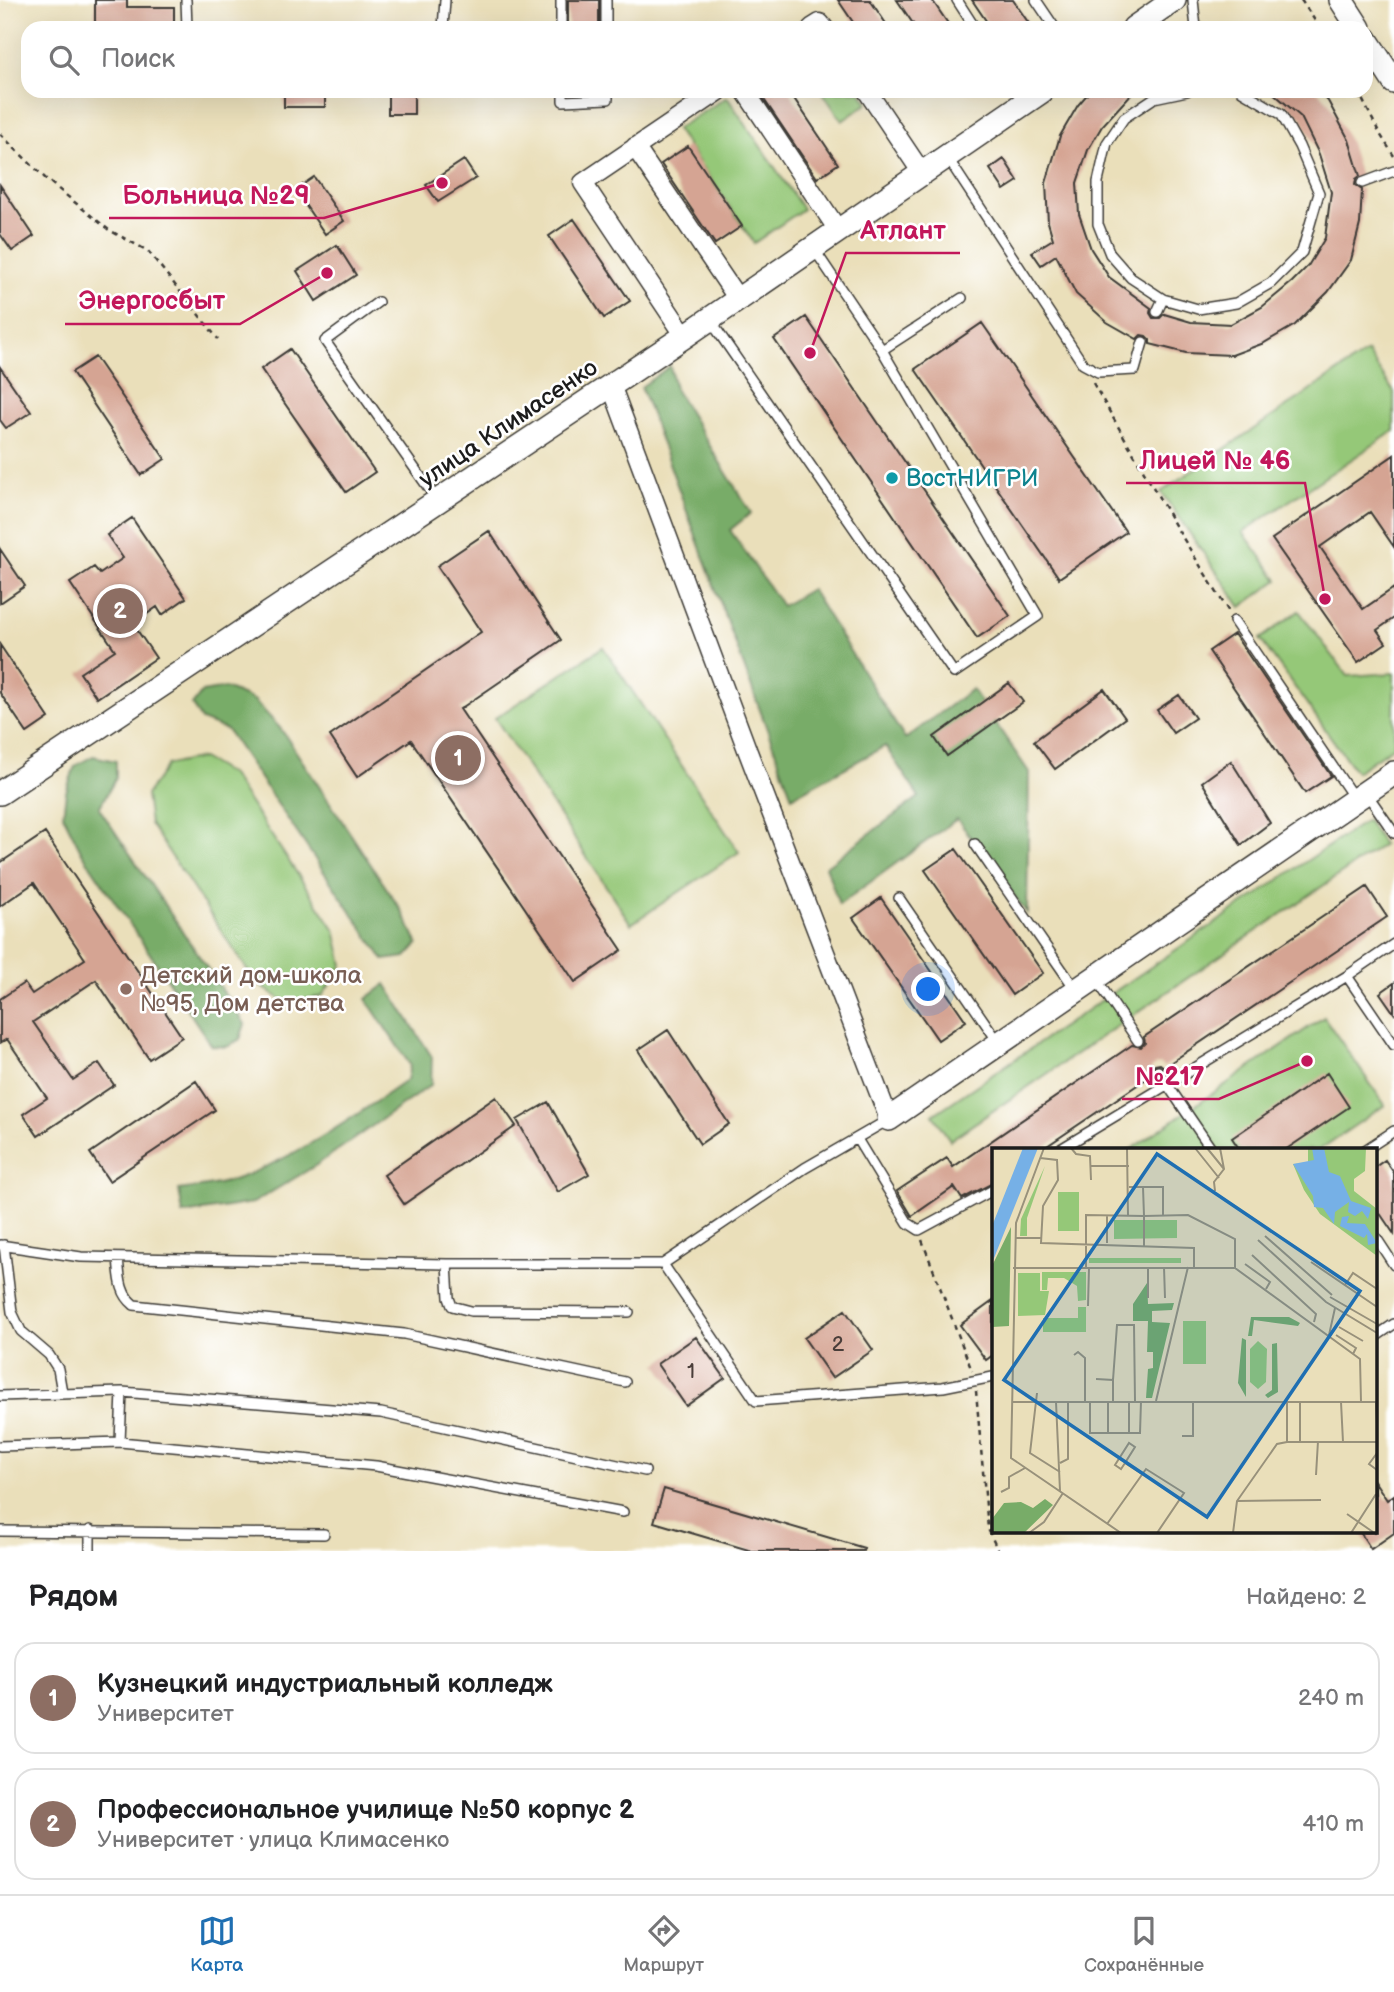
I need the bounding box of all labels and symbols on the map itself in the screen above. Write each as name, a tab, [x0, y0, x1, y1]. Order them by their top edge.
callout: Больница №29	[109, 171, 324, 218]
text: Больница №29	[122, 181, 310, 212]
callout: Атлант	[846, 206, 960, 253]
text: Атлант	[859, 216, 946, 247]
callout: Энергосбыт	[65, 277, 240, 324]
text: Энергосбыт	[79, 286, 226, 317]
street label: улица Климасенко	[414, 353, 603, 494]
callout: Лицей № 46	[1126, 436, 1305, 483]
text: Лицей № 46	[1139, 446, 1290, 477]
place label: ВостНИГРИ	[906, 464, 1038, 493]
marker: ВостНИГРИ	[884, 470, 900, 486]
pin: 2	[97, 585, 143, 637]
pin: 1	[435, 732, 481, 784]
place label: Детский дом-школа №95, Дом детства	[140, 961, 362, 1018]
your location	[911, 972, 945, 1006]
marker: Детский дом-школа №95, Дом детства	[118, 981, 134, 997]
callout: №217	[1122, 1052, 1219, 1099]
text: №217	[1135, 1062, 1205, 1093]
inset map	[992, 1148, 1376, 1534]
house number: 2	[832, 1332, 845, 1357]
house number: 1	[687, 1359, 695, 1384]

